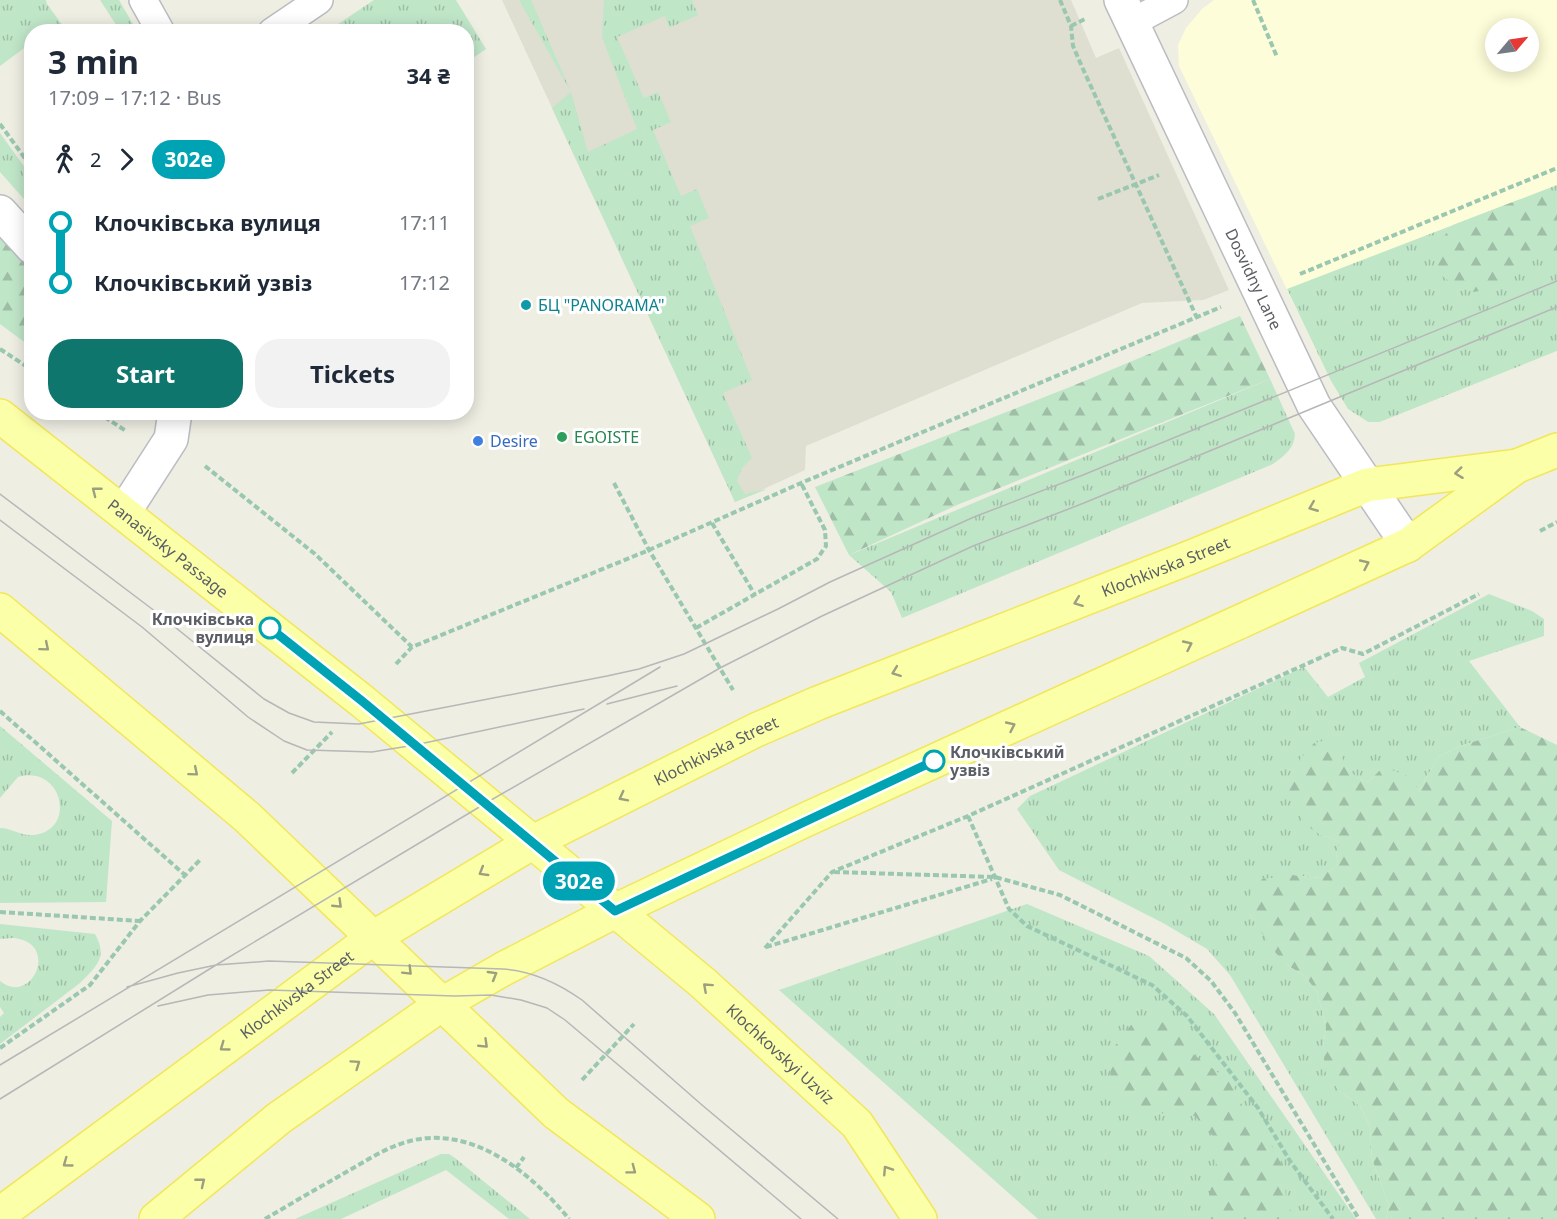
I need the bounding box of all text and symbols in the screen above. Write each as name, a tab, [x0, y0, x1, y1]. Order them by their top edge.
north arrow	[1485, 18, 1539, 72]
map controls	[1485, 18, 1539, 72]
text: 3 min	[48, 39, 139, 84]
text: 34 ₴	[407, 60, 450, 90]
text: 17:09 – 17:12 · Bus	[48, 84, 221, 111]
icon: walk	[48, 143, 81, 176]
icon: forward	[110, 143, 143, 176]
text: 302е	[164, 145, 213, 173]
text: 2	[90, 146, 101, 173]
text: Клочківська вулиця	[94, 207, 321, 237]
text: 17:11	[399, 209, 450, 236]
street label: Dosvidny Lane	[1220, 225, 1287, 333]
text: Клочківський узвіз	[94, 267, 312, 297]
text: 17:12	[399, 269, 450, 296]
place label: БЦ "PANORAMA"	[538, 294, 664, 316]
marker: БЦ "PANORAMA"	[519, 298, 533, 312]
button: Start	[48, 339, 243, 408]
button: Tickets	[255, 339, 450, 408]
place label: EGOISTE	[574, 426, 639, 448]
place label: Desire	[490, 430, 538, 452]
marker: EGOISTE	[555, 430, 569, 444]
marker: Desire	[471, 434, 485, 448]
one-way arrow	[1455, 467, 1464, 479]
one-way arrow	[92, 487, 103, 498]
street label: Panasivsky Passage	[103, 494, 233, 603]
one-way arrow	[1308, 500, 1319, 512]
street label: Klochkivska Street	[1098, 531, 1233, 602]
one-way arrow	[1359, 560, 1370, 572]
one-way arrow	[1073, 594, 1084, 607]
place label: Клочківська вулиця	[152, 608, 254, 648]
marker: Клочківська вулиця	[259, 617, 281, 639]
one-way arrow	[38, 640, 49, 651]
one-way arrow	[1182, 641, 1193, 653]
one-way arrow	[891, 665, 902, 678]
street label: Klochkivska Street	[650, 711, 782, 791]
one-way arrow	[1004, 722, 1015, 734]
place label: Клочківський узвіз	[949, 741, 1065, 781]
marker: Клочківський узвіз	[923, 750, 945, 772]
one-way arrow	[188, 765, 199, 776]
one-way arrow	[619, 789, 630, 801]
line badge: 302е	[537, 862, 621, 900]
one-way arrow	[479, 865, 489, 877]
text: 302е	[555, 867, 603, 895]
one-way arrow	[330, 897, 341, 908]
street label: Klochkivska Street	[235, 945, 358, 1044]
one-way arrow	[400, 963, 411, 974]
one-way arrow	[487, 971, 497, 982]
one-way arrow	[704, 983, 714, 994]
street label: Klochkovskyi Uzviz	[722, 999, 839, 1109]
one-way arrow	[477, 1037, 488, 1048]
one-way arrow	[220, 1040, 231, 1051]
one-way arrow	[350, 1060, 361, 1071]
one-way arrow	[63, 1156, 74, 1167]
one-way arrow	[626, 1163, 637, 1174]
one-way arrow	[883, 1166, 895, 1176]
one-way arrow	[194, 1178, 205, 1189]

